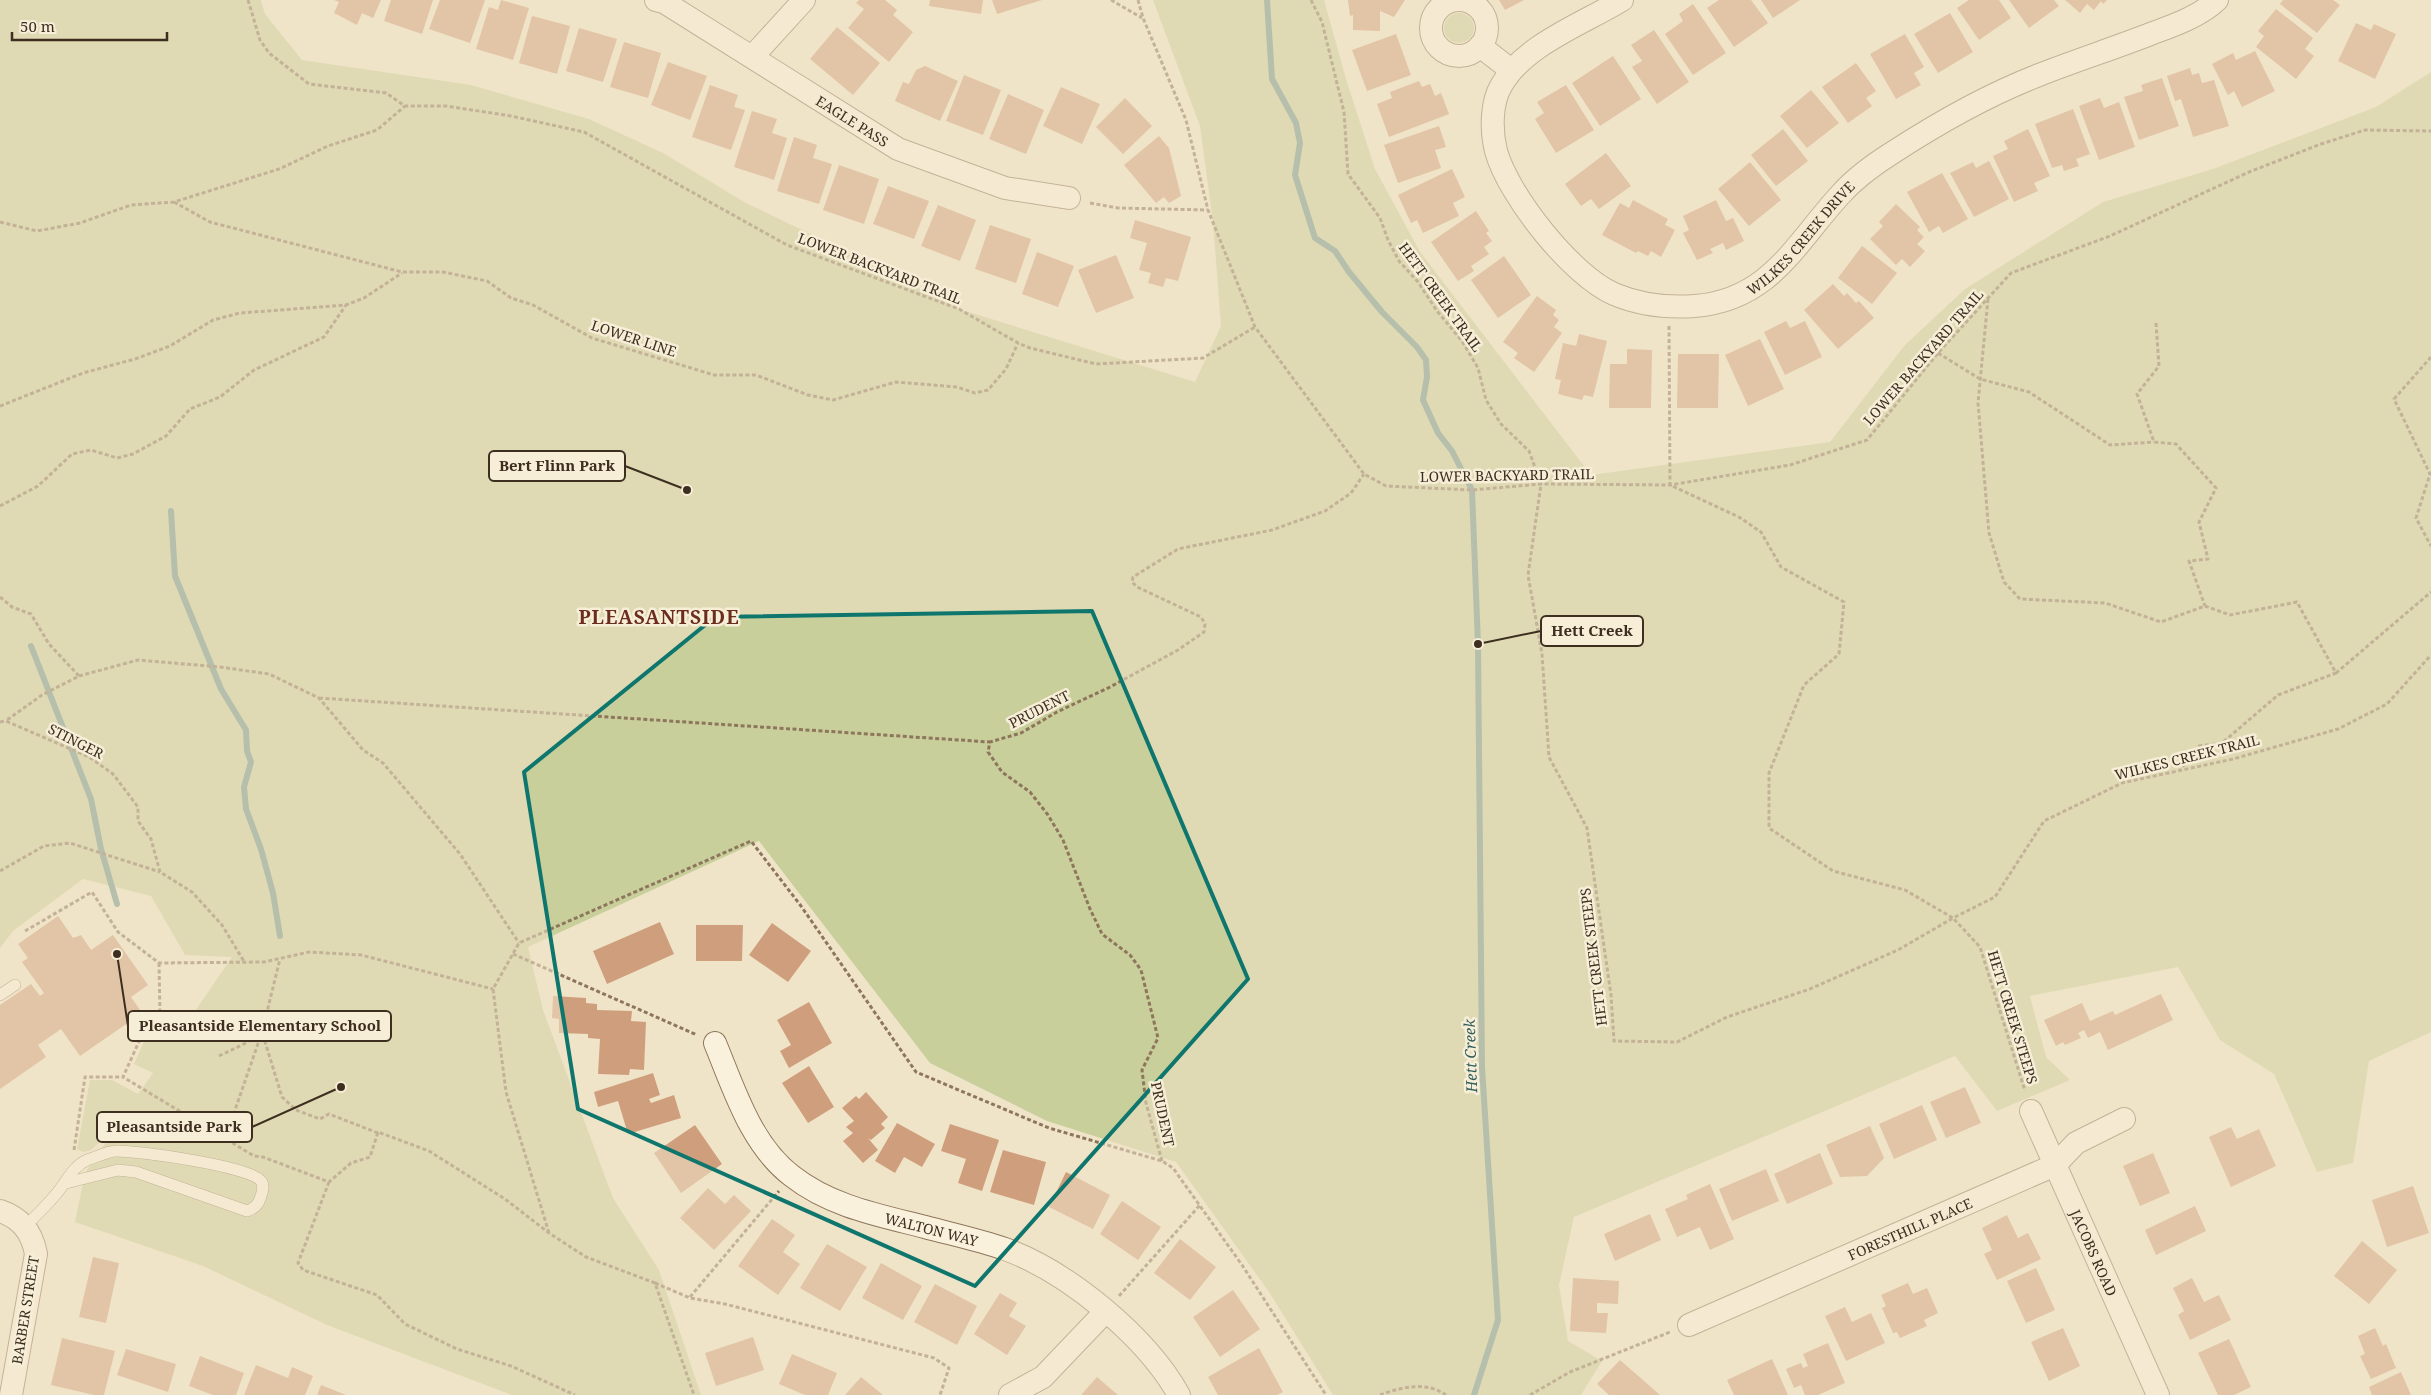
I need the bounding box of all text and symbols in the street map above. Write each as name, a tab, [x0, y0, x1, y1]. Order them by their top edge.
scale bar	[12, 10, 168, 42]
text: 50 m	[20, 16, 55, 36]
street label: EAGLE PASS	[813, 91, 893, 150]
street label: WILKES CREEK DRIVE	[1743, 176, 1858, 299]
street label: LOWER BACKYARD TRAIL	[795, 228, 965, 308]
street label: HETT CREEK TRAIL	[1395, 239, 1487, 356]
street label: LOWER BACKYARD TRAIL	[1859, 285, 1987, 429]
street label: LOWER LINE	[589, 315, 679, 361]
callout: Bert Flinn Park	[489, 451, 625, 481]
text: Bert Flinn Park	[499, 455, 616, 475]
street label: LOWER BACKYARD TRAIL	[1420, 464, 1594, 486]
district label: PLEASANTSIDE	[578, 604, 740, 630]
callout: Hett Creek	[1541, 616, 1643, 646]
text: Hett Creek	[1551, 620, 1633, 640]
street label: PRUDENT	[1005, 685, 1073, 732]
street label: STINGER	[45, 719, 108, 763]
street label: WILKES CREEK TRAIL	[2113, 730, 2262, 784]
street label: HETT CREEK STEEPS	[1575, 887, 1611, 1027]
street label: HETT CREEK STEEPS	[1984, 948, 2042, 1086]
callout: Pleasantside Elementary School	[128, 1011, 391, 1041]
text: Pleasantside Elementary School	[139, 1015, 382, 1035]
water label: Hett Creek	[1459, 1018, 1481, 1094]
street label: PRUDENT	[1147, 1080, 1179, 1149]
callout: Pleasantside Park	[97, 1112, 252, 1142]
text: Pleasantside Park	[106, 1116, 242, 1136]
street label: FORESTHILL PLACE	[1845, 1193, 1975, 1264]
street label: JACOBS ROAD	[2066, 1205, 2122, 1299]
street label: WALTON WAY	[883, 1208, 981, 1250]
street label: BARBER STREET	[7, 1254, 43, 1366]

